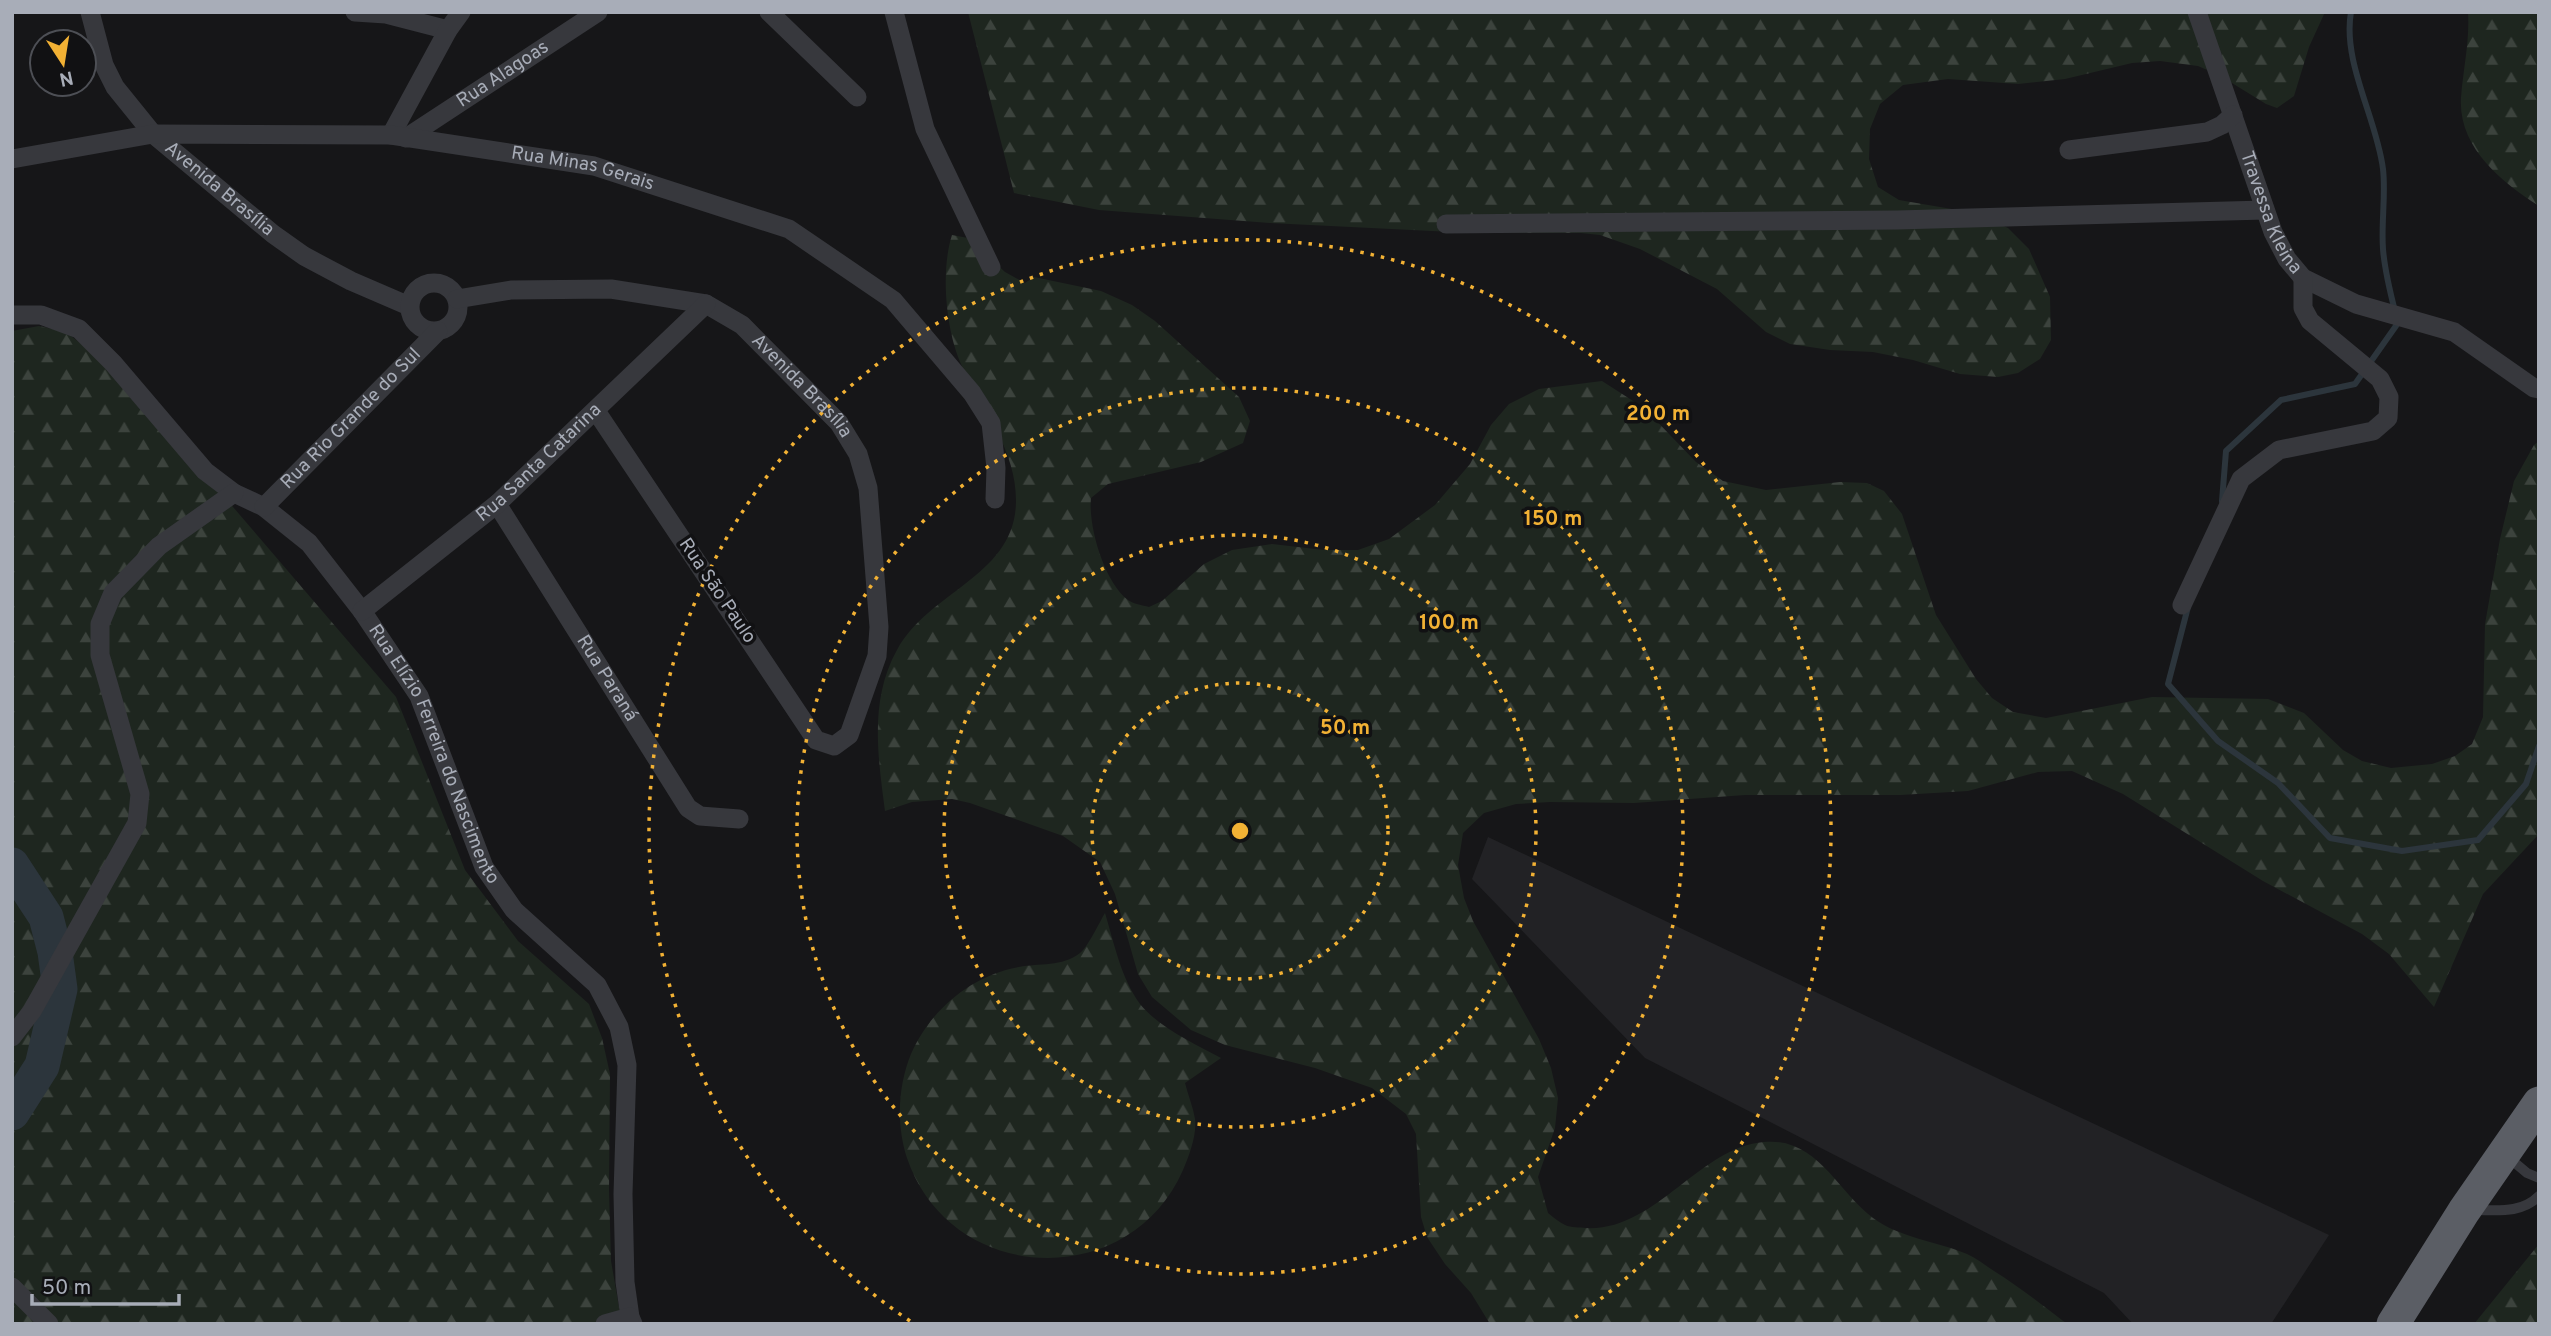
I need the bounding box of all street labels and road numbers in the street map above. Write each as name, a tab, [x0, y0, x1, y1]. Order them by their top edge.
street label: Rua Alagoas	[452, 35, 554, 113]
street label: Avenida Brasília	[159, 136, 279, 242]
street label: Rua Minas Gerais	[509, 142, 657, 197]
street label: Travessa Kleina	[2234, 148, 2307, 279]
street label: Avenida Brasília	[746, 329, 857, 442]
street label: Rua Rio Grande do Sul	[276, 343, 426, 495]
street label: Rua Santa Catarina	[472, 398, 607, 528]
street label: Rua São Paulo	[673, 534, 761, 648]
street label: Rua Elízio Ferreira do Nascimento	[362, 620, 504, 889]
street label: Rua Paraná	[571, 631, 643, 726]

